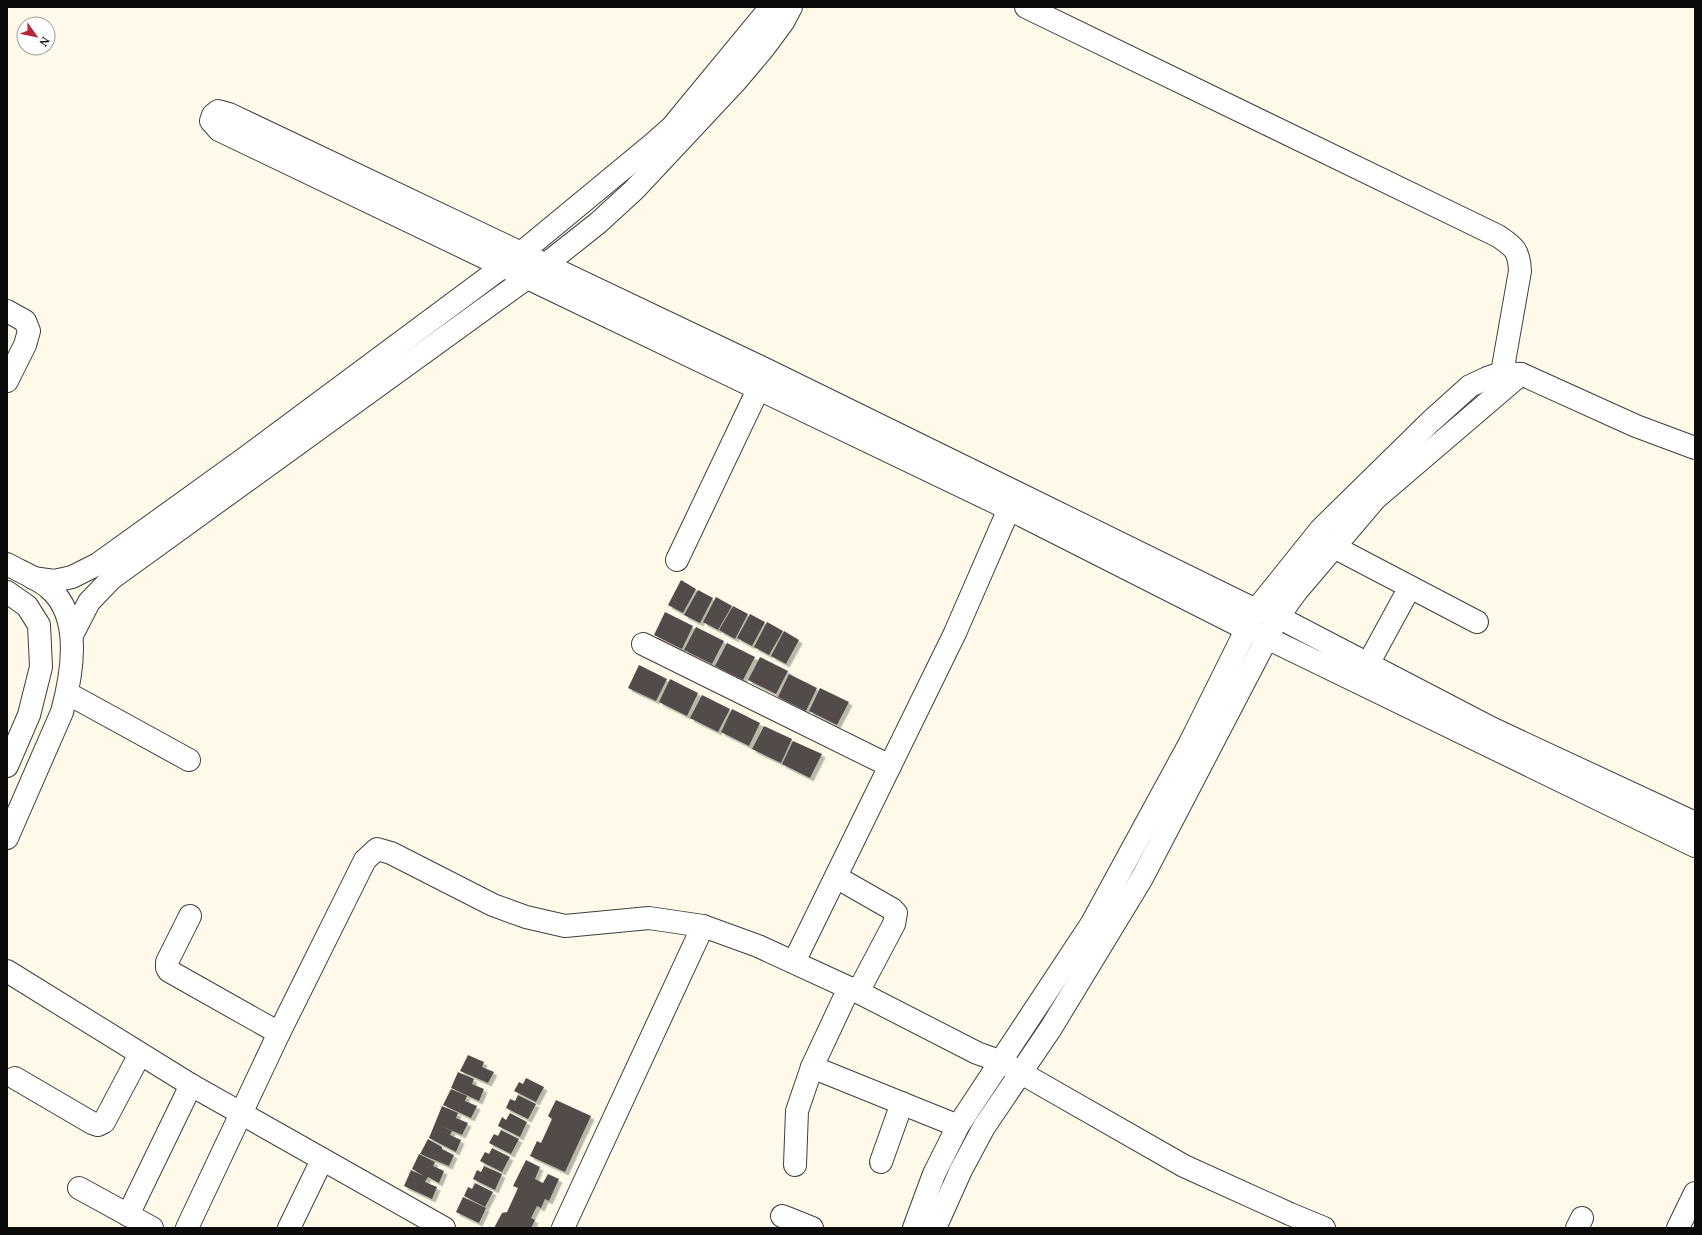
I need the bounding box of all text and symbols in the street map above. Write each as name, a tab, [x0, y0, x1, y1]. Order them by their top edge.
north arrow	[16, 16, 56, 56]
text: N	[36, 34, 53, 50]

